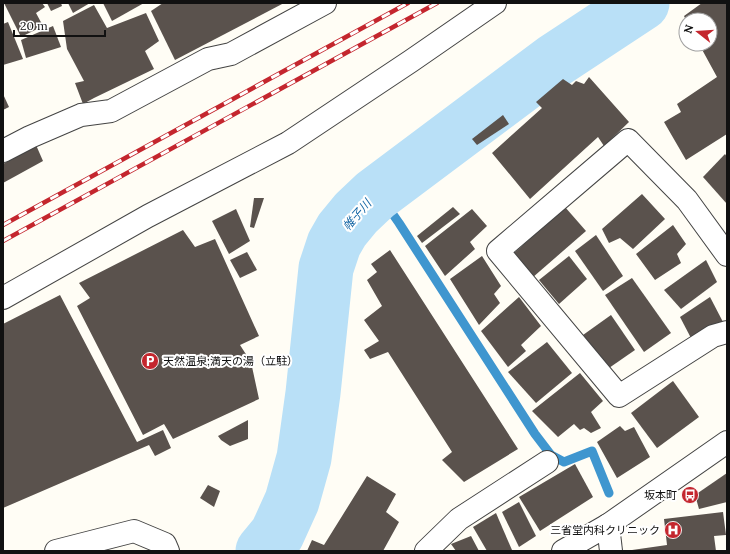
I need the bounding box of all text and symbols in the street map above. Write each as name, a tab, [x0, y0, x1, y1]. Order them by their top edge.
scale bar	[14, 12, 105, 38]
north arrow	[678, 12, 718, 52]
text: 20 m	[20, 18, 48, 33]
text: N	[680, 22, 697, 35]
water label: 帷子川	[339, 195, 375, 233]
parking icon: 天然温泉;満天の湯（立駐）	[140, 351, 160, 371]
place label: 天然温泉;満天の湯（立駐）	[163, 354, 298, 368]
bus stop icon: 坂本町	[680, 485, 700, 505]
place label: 坂本町	[644, 488, 677, 502]
hospital icon: 三省堂内科クリニック	[663, 520, 683, 540]
place label: 三省堂内科クリニック	[550, 523, 660, 537]

